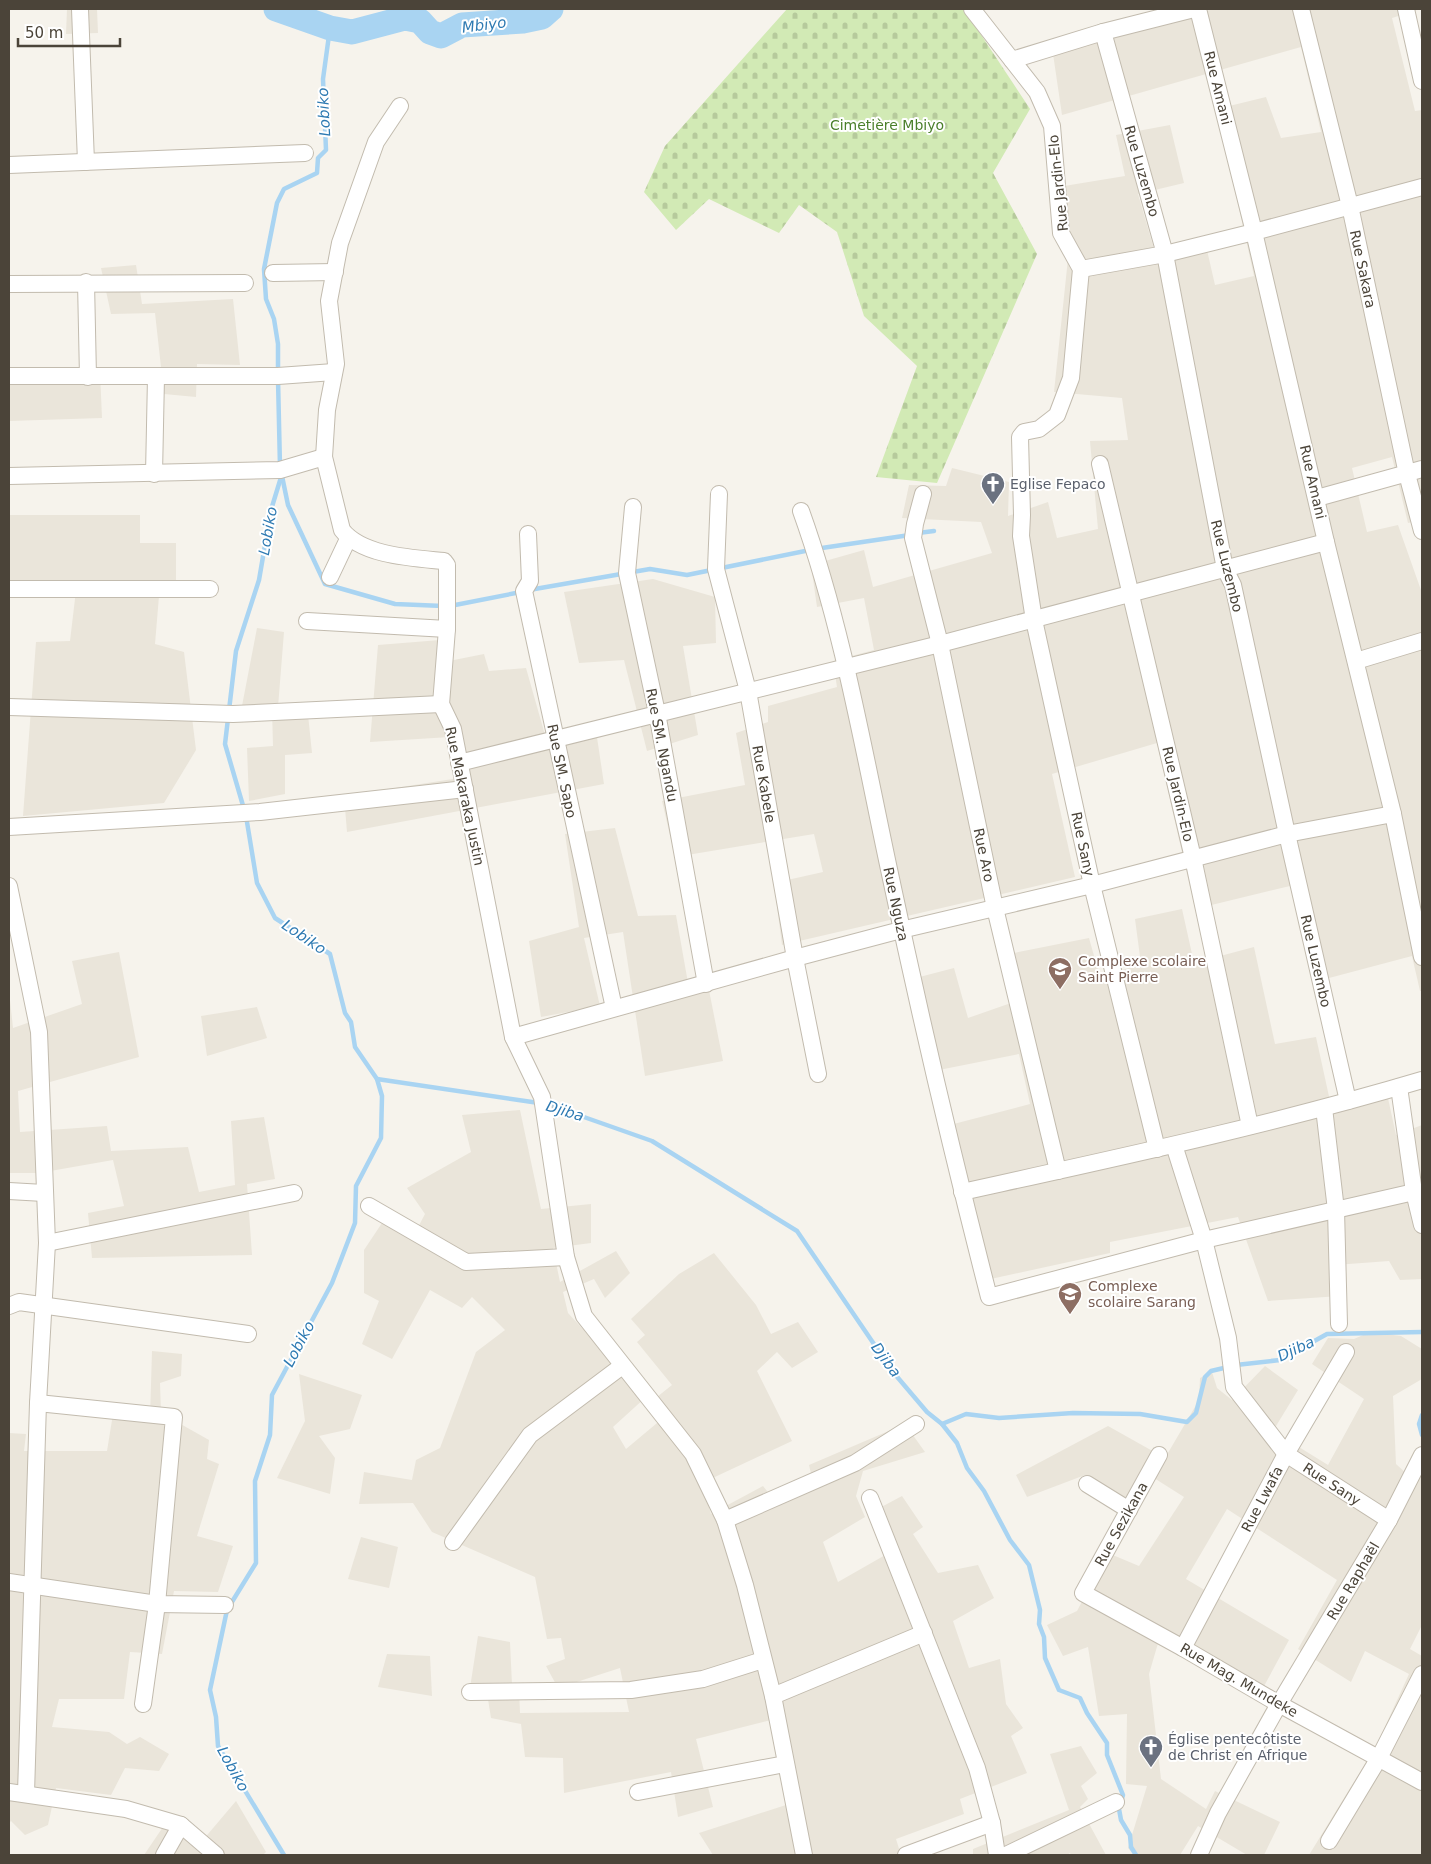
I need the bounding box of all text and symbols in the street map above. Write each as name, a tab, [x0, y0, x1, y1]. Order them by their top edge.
water label: Mbiyo	[461, 13, 507, 37]
scale bar	[18, 15, 120, 47]
text: 50 m	[25, 24, 63, 42]
street label: Rue Amani	[1201, 49, 1235, 127]
water label: Lobiko	[314, 87, 334, 137]
park label: Cimetière Mbiyo	[830, 117, 944, 133]
street label: Rue Luzembo	[1121, 123, 1163, 219]
street label: Rue Jardin-Elo	[1045, 134, 1071, 232]
street label: Rue Sakara	[1347, 229, 1379, 309]
street label: Rue Amani	[1297, 443, 1329, 521]
church icon: Eglise Fepaco	[980, 471, 1006, 505]
place label: Eglise Fepaco	[1010, 476, 1106, 492]
water label: Lobiko	[255, 505, 281, 557]
street label: Rue Luzembo	[1208, 518, 1246, 614]
street label: Rue SM. Ngandu	[643, 687, 681, 803]
street label: Rue SM. Sapo	[544, 722, 580, 820]
street label: Rue Makaraka Justin	[442, 725, 488, 867]
street label: Rue Kabele	[749, 744, 779, 824]
street label: Rue Jardin-Elo	[1159, 745, 1197, 843]
street label: Rue Sany	[1068, 810, 1098, 878]
street label: Rue Aro	[970, 827, 998, 883]
street label: Rue Nguza	[880, 866, 912, 942]
street label: Rue Luzembo	[1298, 913, 1334, 1009]
water label: Lobiko	[279, 916, 329, 958]
place label: Complexe scolaire Saint Pierre	[1078, 953, 1206, 985]
school or university icon: Complexe scolaire Saint Pierre	[1047, 956, 1073, 990]
water label: Djiba	[544, 1097, 586, 1125]
place label: Complexe scolaire Sarang	[1088, 1278, 1196, 1310]
school or university icon: Complexe scolaire Sarang	[1057, 1281, 1083, 1315]
water label: Lobiko	[280, 1318, 318, 1370]
water label: Djiba	[1275, 1333, 1317, 1365]
water label: Djiba	[867, 1339, 905, 1381]
street label: Rue Sany	[1300, 1459, 1364, 1509]
street label: Rue Lwafa	[1238, 1463, 1286, 1535]
street label: Rue Sezikana	[1091, 1479, 1151, 1569]
street label: Rue Raphaël	[1324, 1539, 1382, 1623]
street label: Rue Mag. Mundeke	[1177, 1640, 1301, 1720]
place label: Église pentecôtiste de Christ en Afrique	[1168, 1731, 1307, 1763]
church icon: Église pentecôtiste de Christ en Afrique	[1138, 1734, 1164, 1768]
water label: Lobiko	[213, 1743, 253, 1795]

